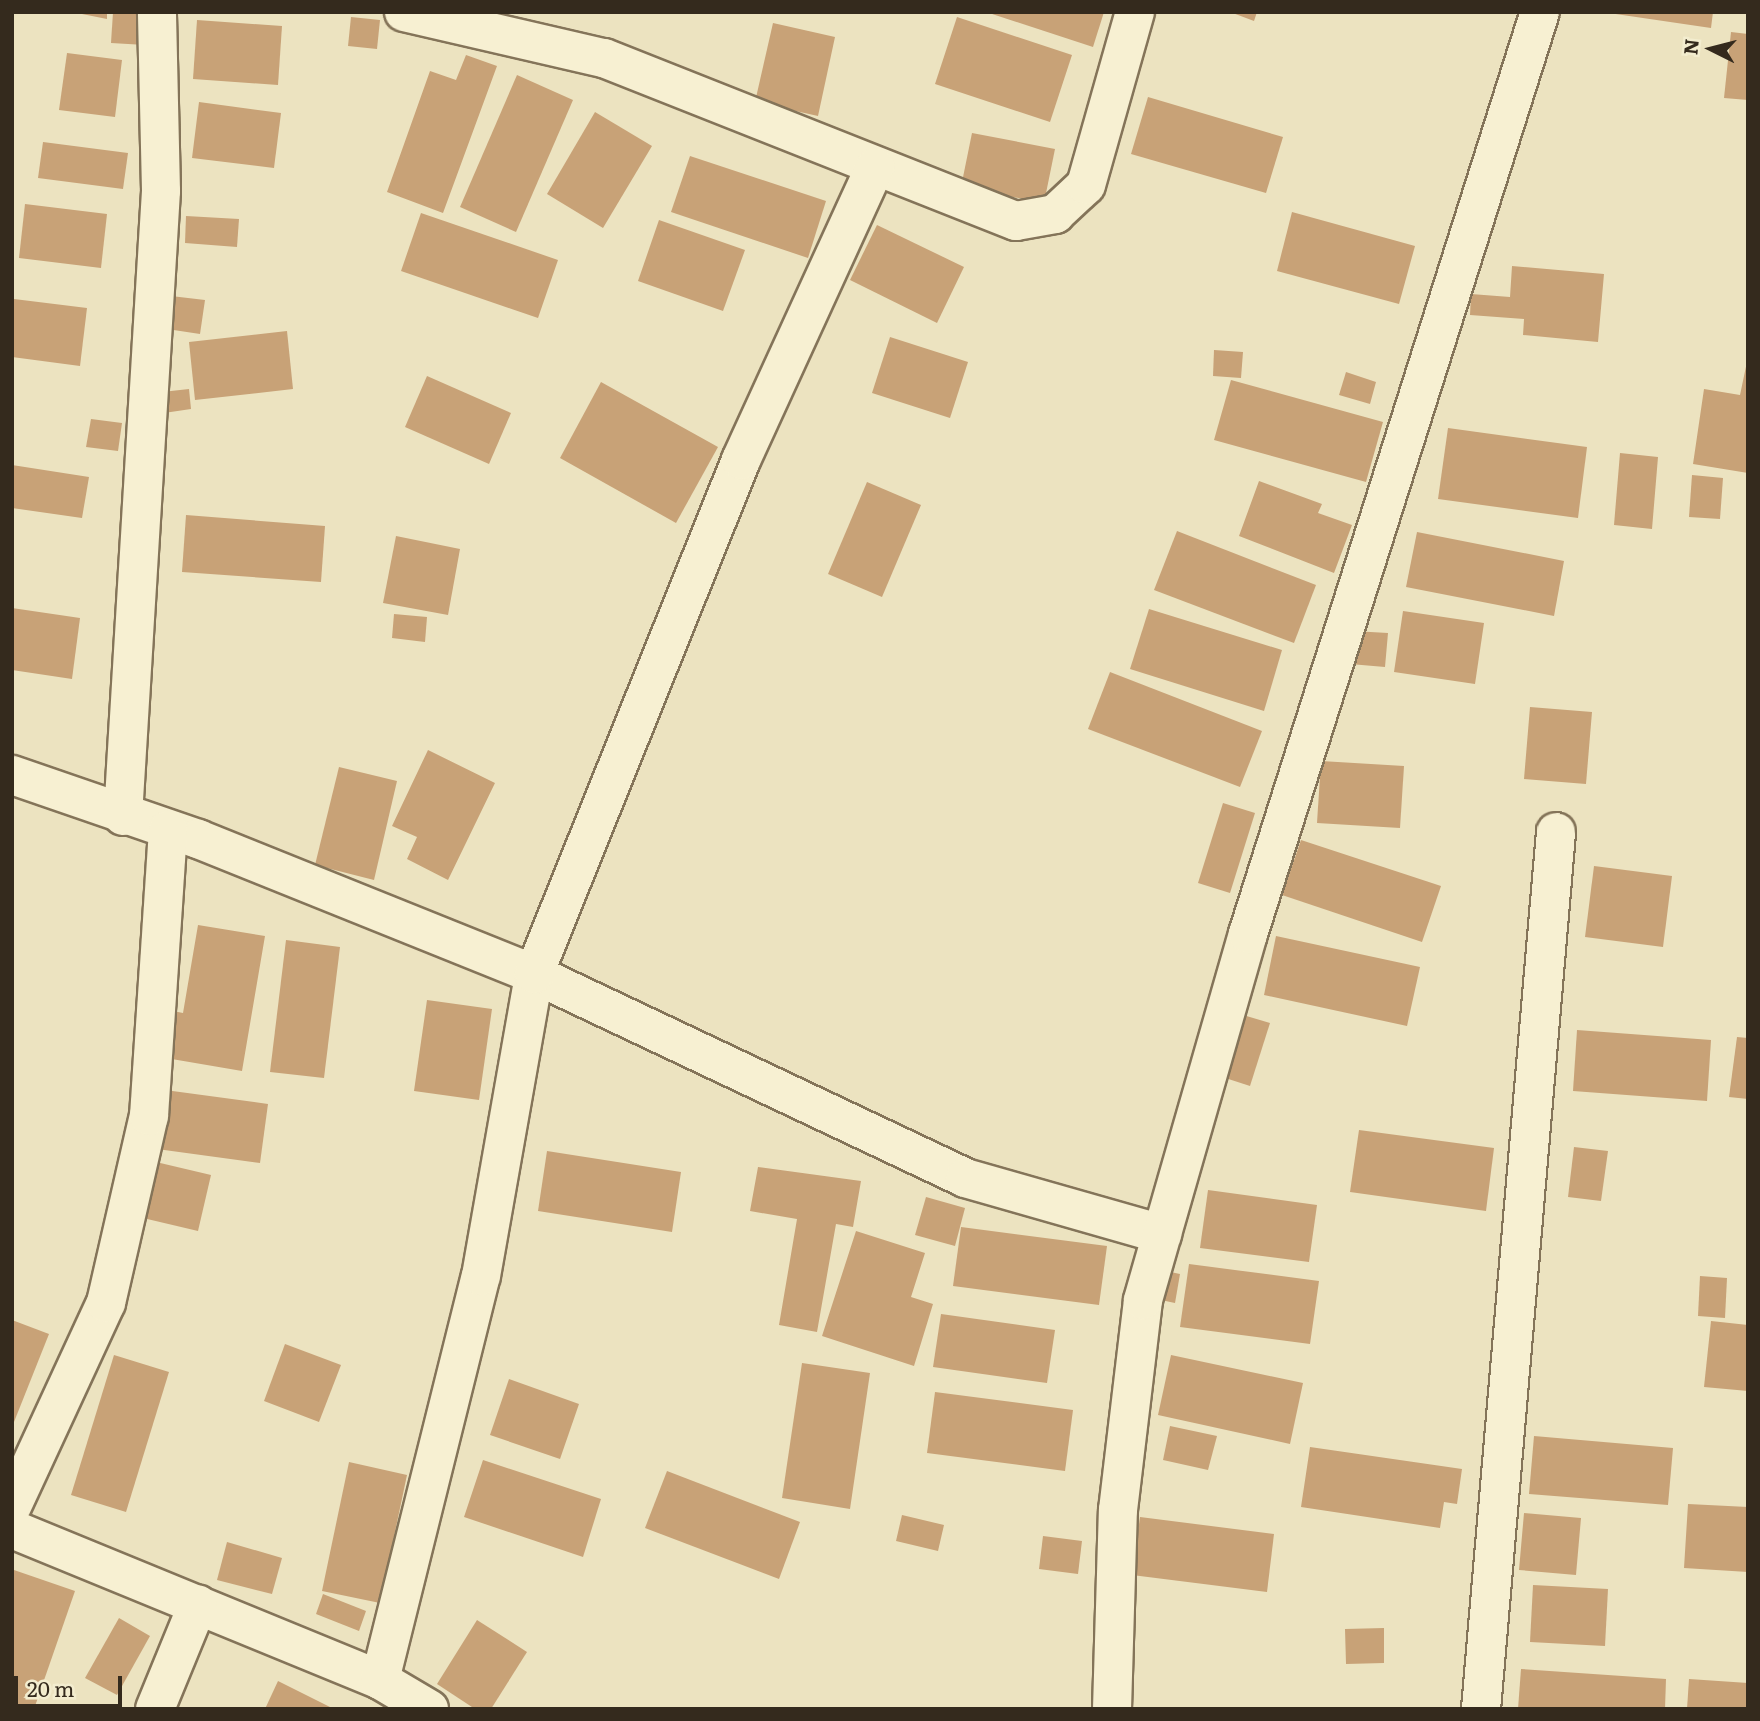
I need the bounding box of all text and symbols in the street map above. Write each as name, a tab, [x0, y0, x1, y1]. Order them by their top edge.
north arrow	[1676, 14, 1746, 84]
text: N	[1675, 37, 1705, 56]
scale bar	[18, 1662, 126, 1706]
text: 20 m	[27, 1672, 74, 1703]

